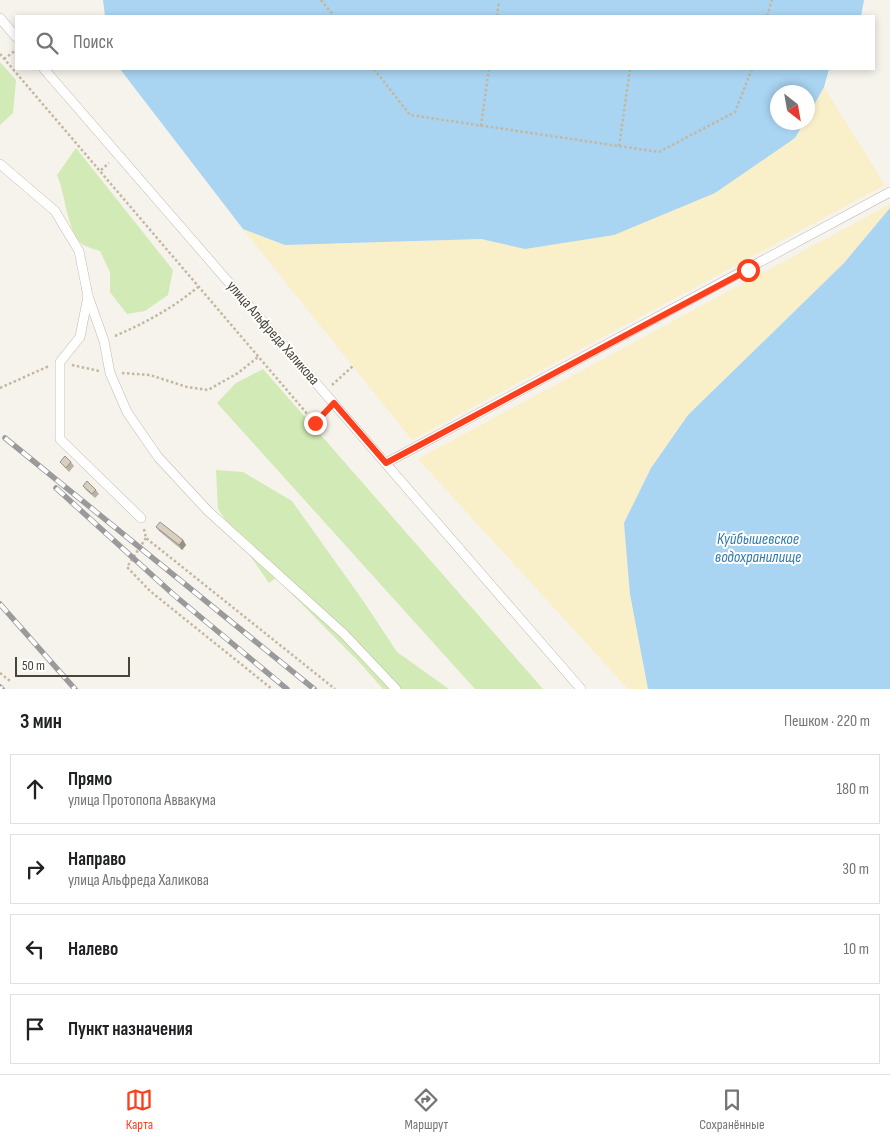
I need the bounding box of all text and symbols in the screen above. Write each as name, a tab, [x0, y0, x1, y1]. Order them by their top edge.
search box	[15, 15, 875, 70]
icon: search	[33, 29, 61, 57]
text: Поиск	[73, 31, 113, 54]
north arrow	[770, 85, 815, 130]
route start	[737, 259, 760, 282]
street label: улица Альфреда Халикова	[222, 277, 324, 389]
route end	[304, 412, 327, 435]
water label: Куйбышевское водохранилище	[715, 530, 801, 567]
scale bar	[15, 654, 130, 677]
text: 50 m	[22, 657, 45, 674]
text: 3 мин	[20, 709, 62, 734]
text: Пешком · 220 m	[784, 712, 870, 731]
text: Прямо	[68, 768, 112, 791]
icon: ahead	[21, 775, 49, 803]
text: 180 m	[836, 780, 869, 799]
text: улица Протопопа Аввакума	[68, 791, 216, 810]
text: Направо	[68, 848, 126, 871]
icon: right	[21, 855, 49, 883]
text: 30 m	[842, 860, 869, 879]
text: улица Альфреда Халикова	[68, 871, 209, 890]
icon: left	[21, 935, 49, 963]
text: Налево	[68, 938, 118, 961]
text: 10 m	[843, 940, 869, 959]
icon: arrive	[21, 1015, 49, 1043]
text: Пункт назначения	[68, 1018, 193, 1041]
tab: Карта	[125, 1086, 153, 1133]
tab: Маршрут	[404, 1086, 448, 1133]
tab: Сохранённые	[699, 1086, 765, 1133]

